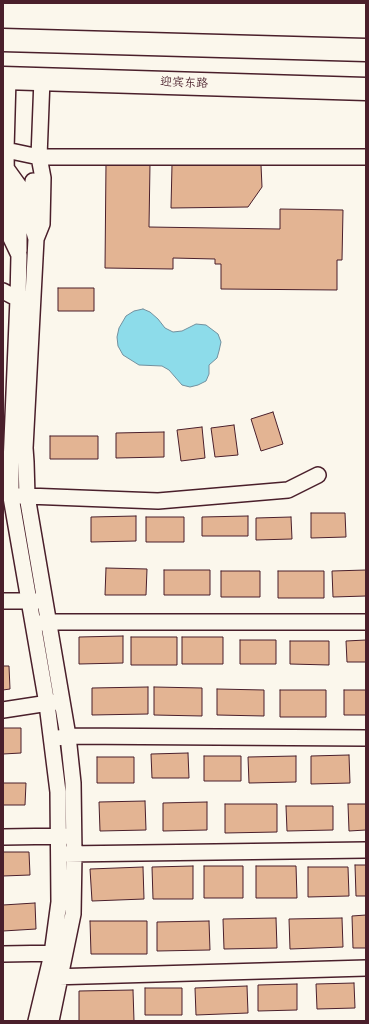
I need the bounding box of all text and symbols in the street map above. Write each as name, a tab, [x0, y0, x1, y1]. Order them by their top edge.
street label: 迎宾东路	[160, 75, 208, 91]

